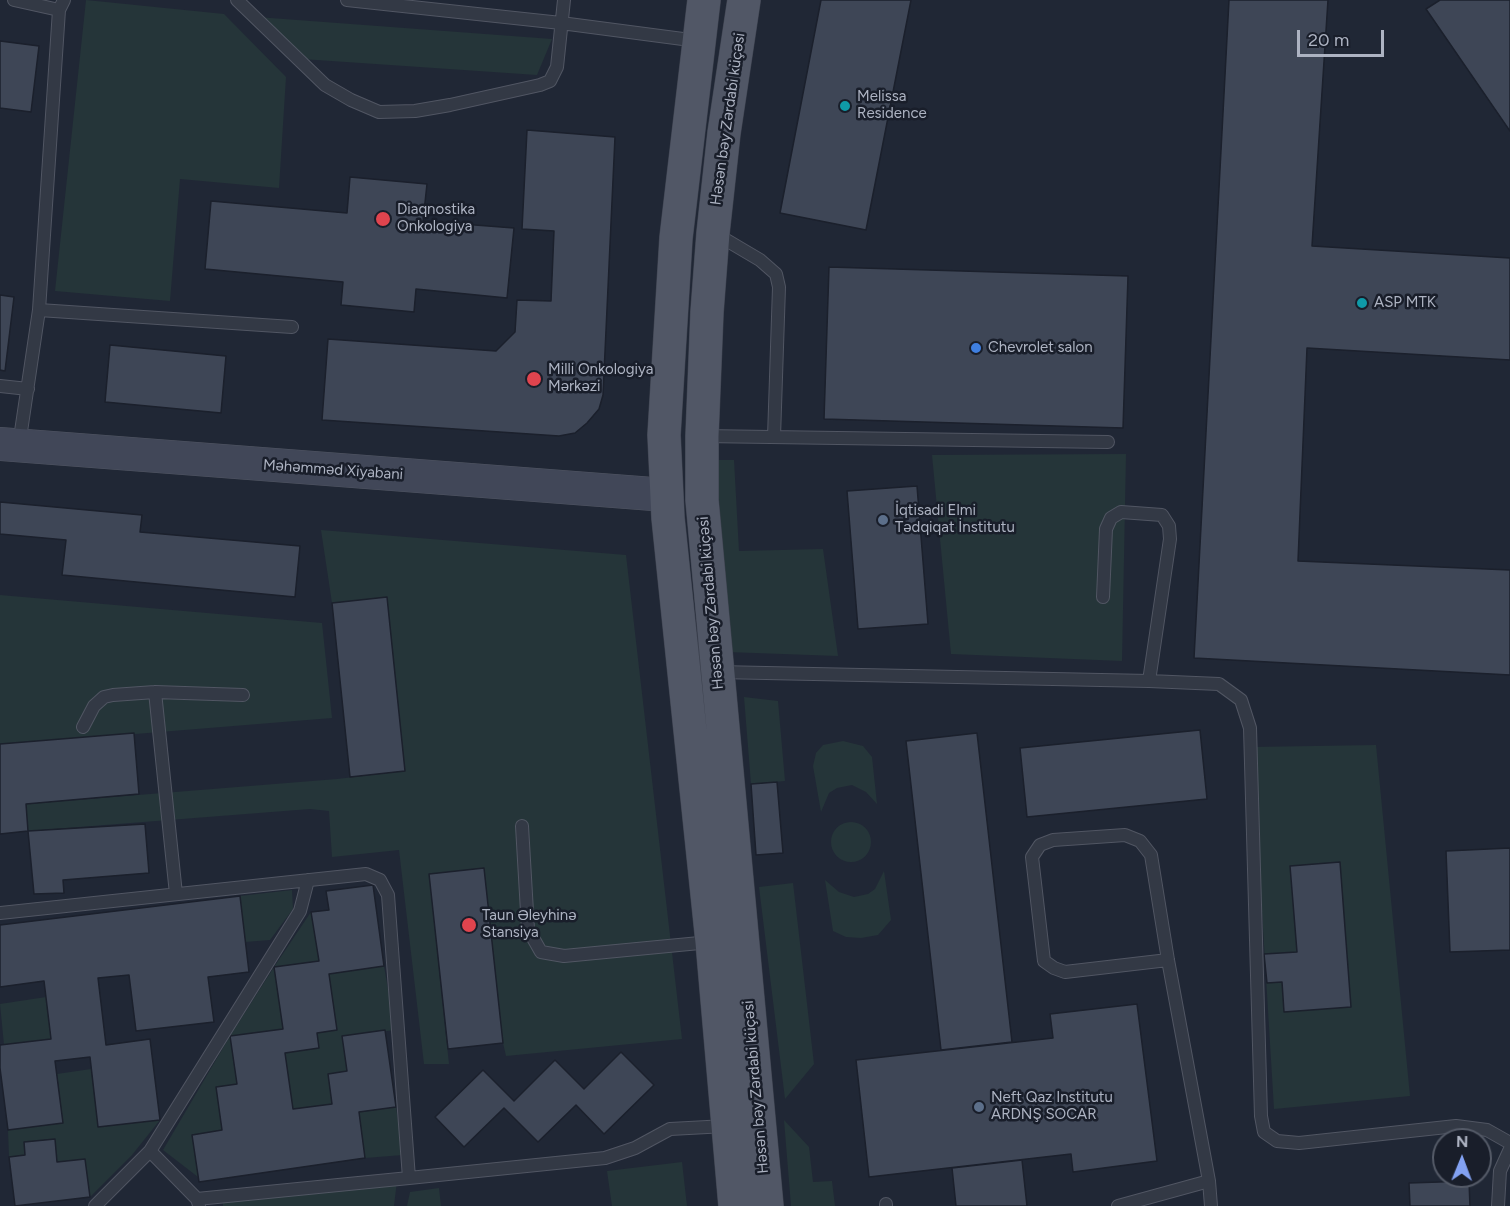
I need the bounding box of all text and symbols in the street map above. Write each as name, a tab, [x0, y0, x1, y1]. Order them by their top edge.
scale bar	[1300, 18, 1387, 56]
text: 20 m	[1308, 29, 1349, 51]
street label: Həsən bəy Zərdabi küçəsi	[707, 32, 749, 206]
place label: Melissa Residence	[857, 88, 927, 123]
marker: Melissa Residence	[838, 99, 852, 113]
place label: Diaqnostika Onkologiya	[397, 201, 475, 236]
marker: Diaqnostika Onkologiya	[374, 210, 392, 228]
place label: ASP MTK	[1374, 294, 1436, 312]
marker: ASP MTK	[1355, 296, 1369, 310]
place label: Chevrolet salon	[988, 339, 1093, 357]
marker: Chevrolet salon	[969, 341, 983, 355]
place label: Milli Onkologiya Mərkəzi	[548, 361, 653, 396]
marker: Milli Onkologiya Mərkəzi	[525, 370, 543, 388]
street label: Məhəmməd Xiyabani	[262, 456, 404, 484]
place label: İqtisadi Elmi Tədqiqat İnstitutu	[895, 502, 1015, 537]
marker: İqtisadi Elmi Tədqiqat İnstitutu	[876, 513, 890, 527]
street label: Həsən bəy Zərdabi küçəsi	[694, 516, 728, 690]
place label: Taun Əleyhinə Stansiya	[482, 907, 576, 942]
marker: Taun Əleyhinə Stansiya	[460, 916, 478, 934]
street label: Həsən bəy Zərdabi küçəsi	[739, 1000, 773, 1174]
place label: Neft Qaz Institutu ARDNŞ SOCAR	[991, 1089, 1113, 1124]
marker: Neft Qaz Institutu ARDNŞ SOCAR	[972, 1100, 986, 1114]
north arrow	[1432, 1128, 1492, 1188]
text: N	[1456, 1132, 1469, 1151]

